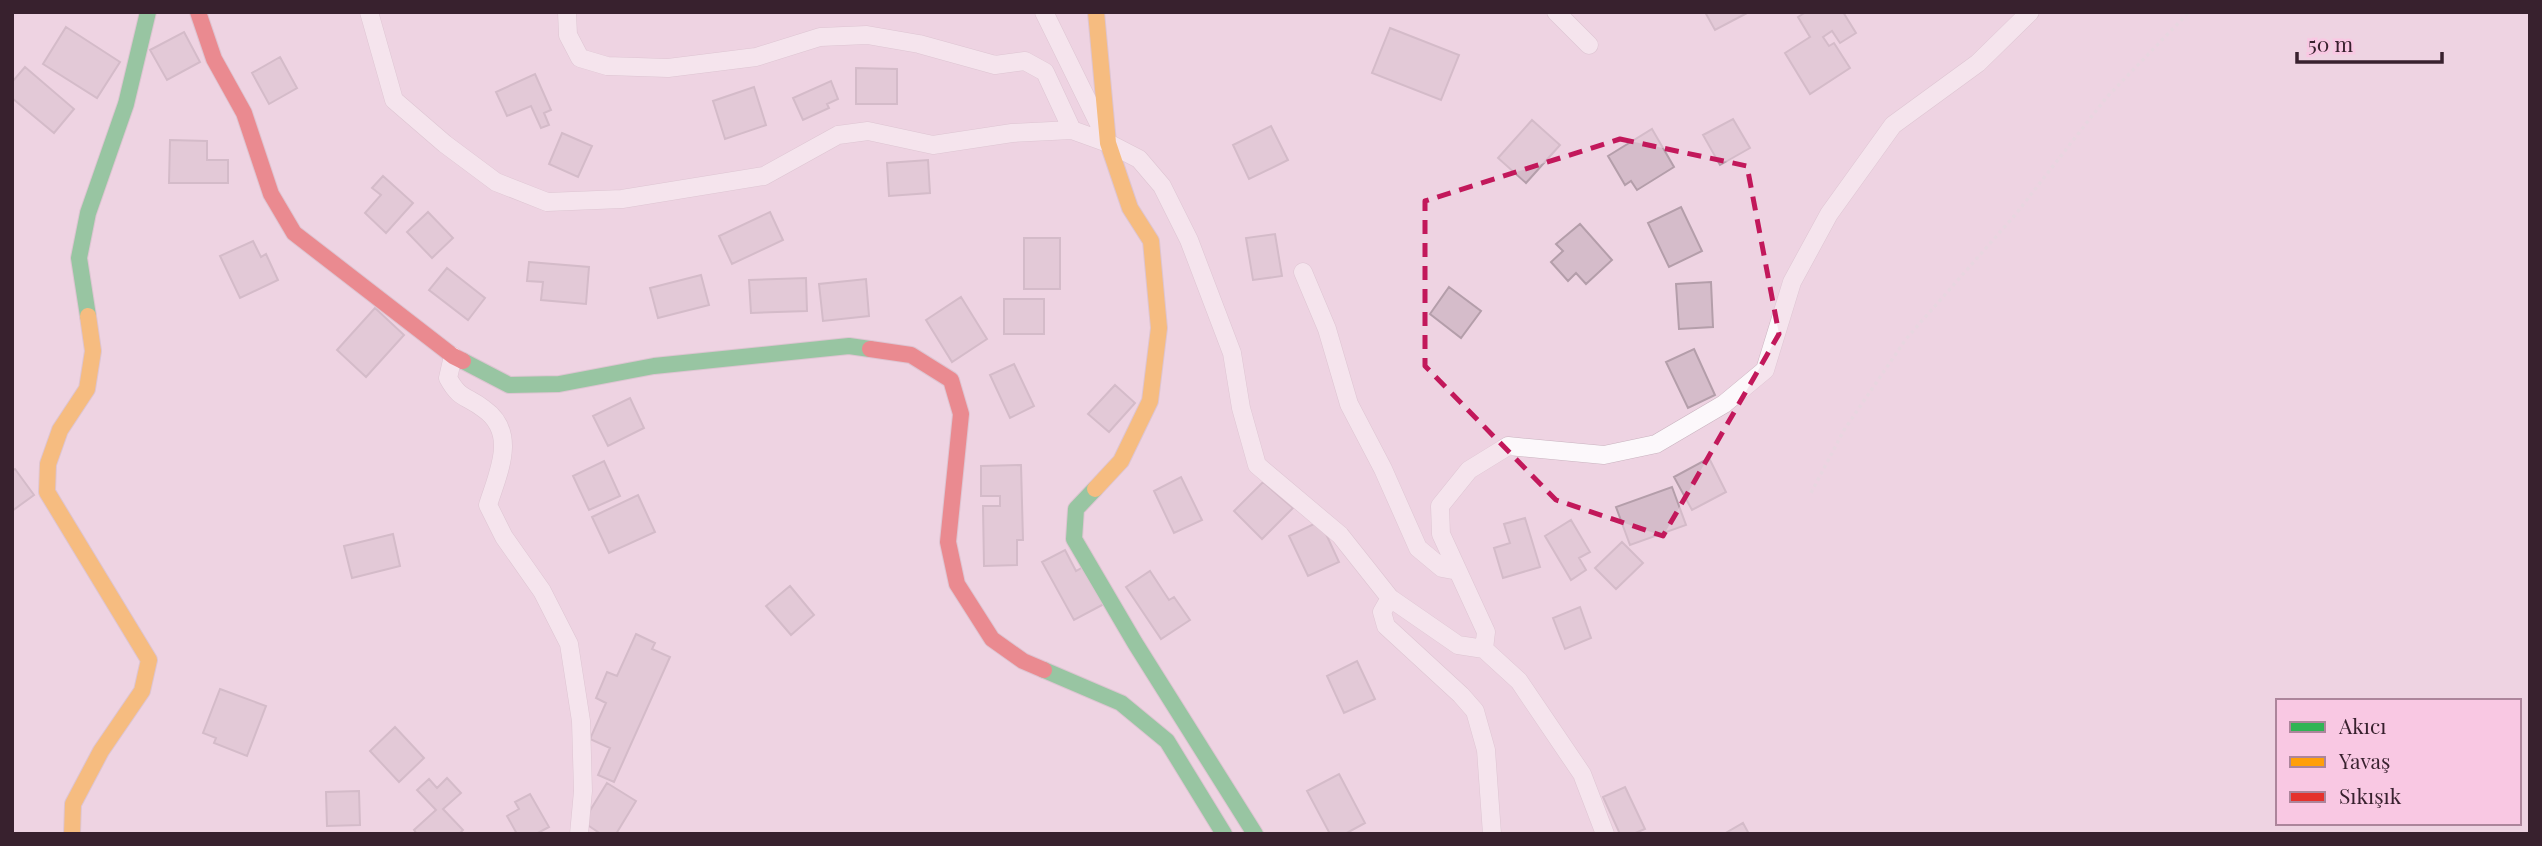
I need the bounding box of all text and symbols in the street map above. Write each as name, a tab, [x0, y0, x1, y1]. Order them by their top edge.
scale bar	[2297, 21, 2442, 65]
text: 50 m	[2308, 29, 2354, 57]
legend	[2276, 699, 2521, 825]
text: Akıcı	[2338, 711, 2386, 739]
text: Yavaş	[2338, 746, 2390, 774]
text: Sıkışık	[2339, 781, 2402, 809]

